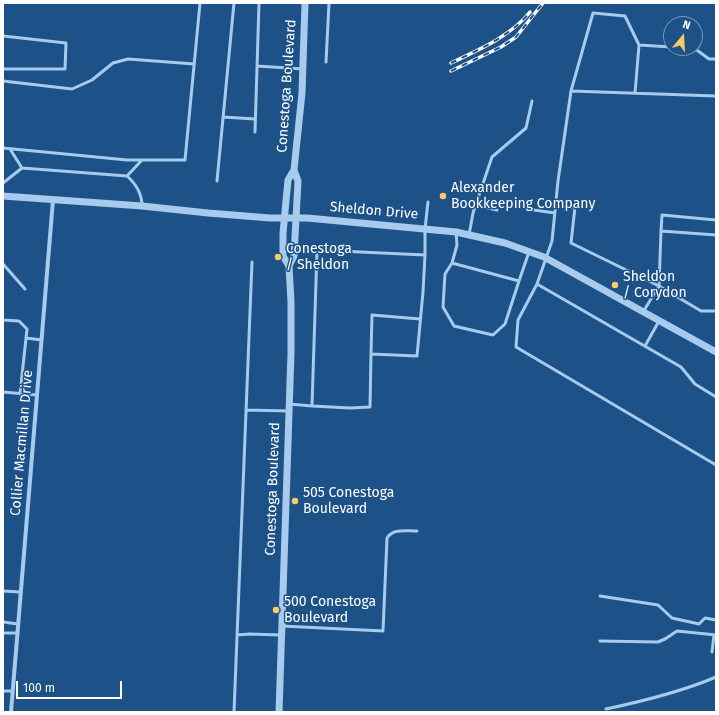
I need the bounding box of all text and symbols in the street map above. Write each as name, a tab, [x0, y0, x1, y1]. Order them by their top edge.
north arrow	[663, 16, 703, 56]
text: N	[681, 18, 692, 32]
street label: Conestoga Boulevard	[274, 19, 300, 153]
place label: Alexander Bookkeeping Company	[451, 180, 595, 212]
marker: Alexander Bookkeeping Company	[438, 191, 448, 201]
street label: Sheldon Drive	[329, 199, 419, 223]
place label: Conestoga / Sheldon	[286, 241, 352, 274]
marker: Conestoga / Sheldon	[273, 252, 283, 262]
place label: Sheldon / Corydon	[623, 269, 687, 302]
marker: Sheldon / Corydon	[610, 280, 620, 290]
street label: Collier Macmillan Drive	[7, 369, 37, 517]
street label: Conestoga Boulevard	[262, 422, 284, 556]
place label: 505 Conestoga Boulevard	[303, 485, 394, 518]
marker: 505 Conestoga Boulevard	[290, 496, 300, 506]
place label: 500 Conestoga Boulevard	[284, 594, 376, 626]
marker: 500 Conestoga Boulevard	[271, 605, 281, 615]
scale bar	[18, 673, 124, 699]
text: 100 m	[23, 681, 55, 695]

